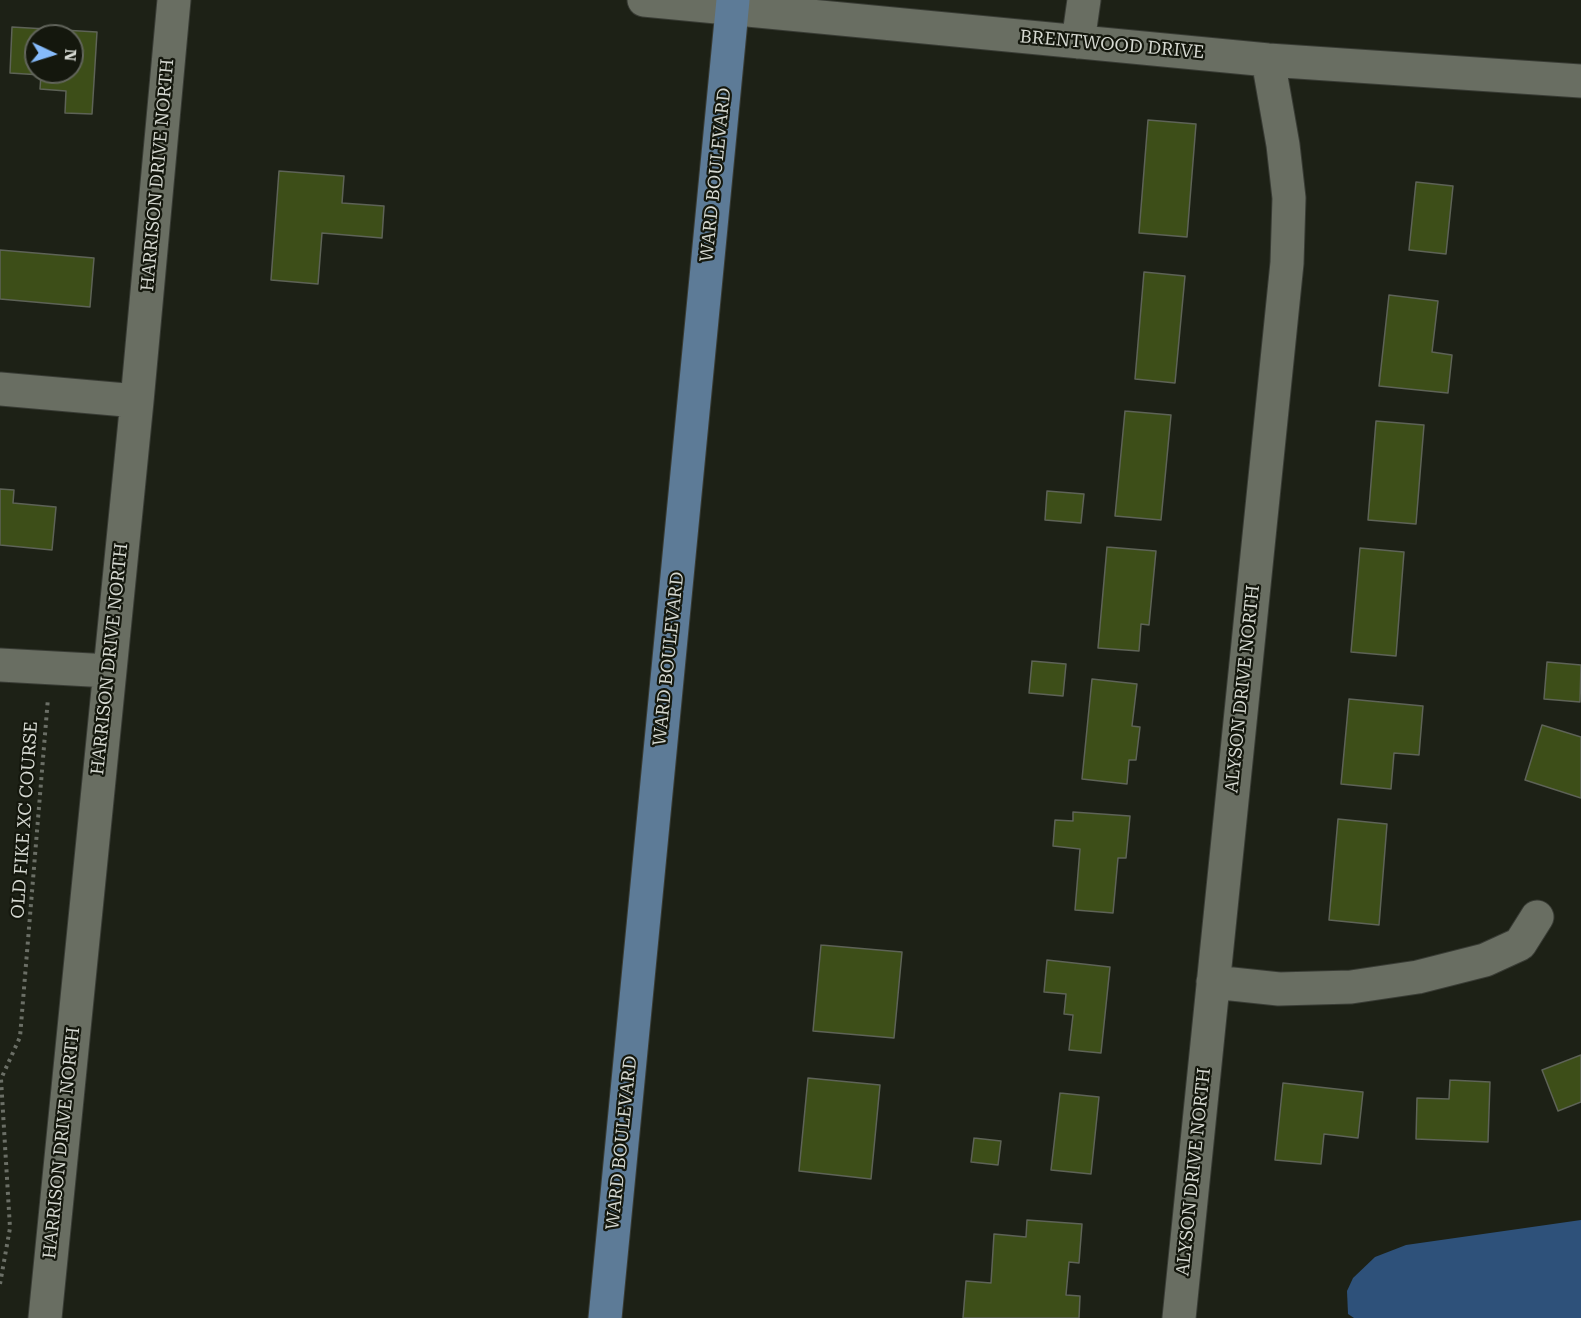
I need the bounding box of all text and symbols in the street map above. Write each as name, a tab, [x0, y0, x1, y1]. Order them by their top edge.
north arrow	[24, 24, 84, 84]
street label: BRENTWOOD DRIVE	[1019, 26, 1205, 64]
text: N	[61, 48, 80, 62]
street label: HARRISON DRIVE NORTH	[137, 58, 179, 292]
street label: WARD BOULEVARD	[696, 87, 736, 263]
street label: HARRISON DRIVE NORTH	[87, 542, 133, 776]
street label: WARD BOULEVARD	[649, 571, 689, 747]
street label: ALYSON DRIVE NORTH	[1221, 584, 1265, 794]
street label: OLD FIKE XC COURSE	[7, 721, 43, 919]
street label: HARRISON DRIVE NORTH	[39, 1026, 85, 1260]
street label: WARD BOULEVARD	[602, 1055, 642, 1231]
street label: ALYSON DRIVE NORTH	[1172, 1067, 1216, 1277]

